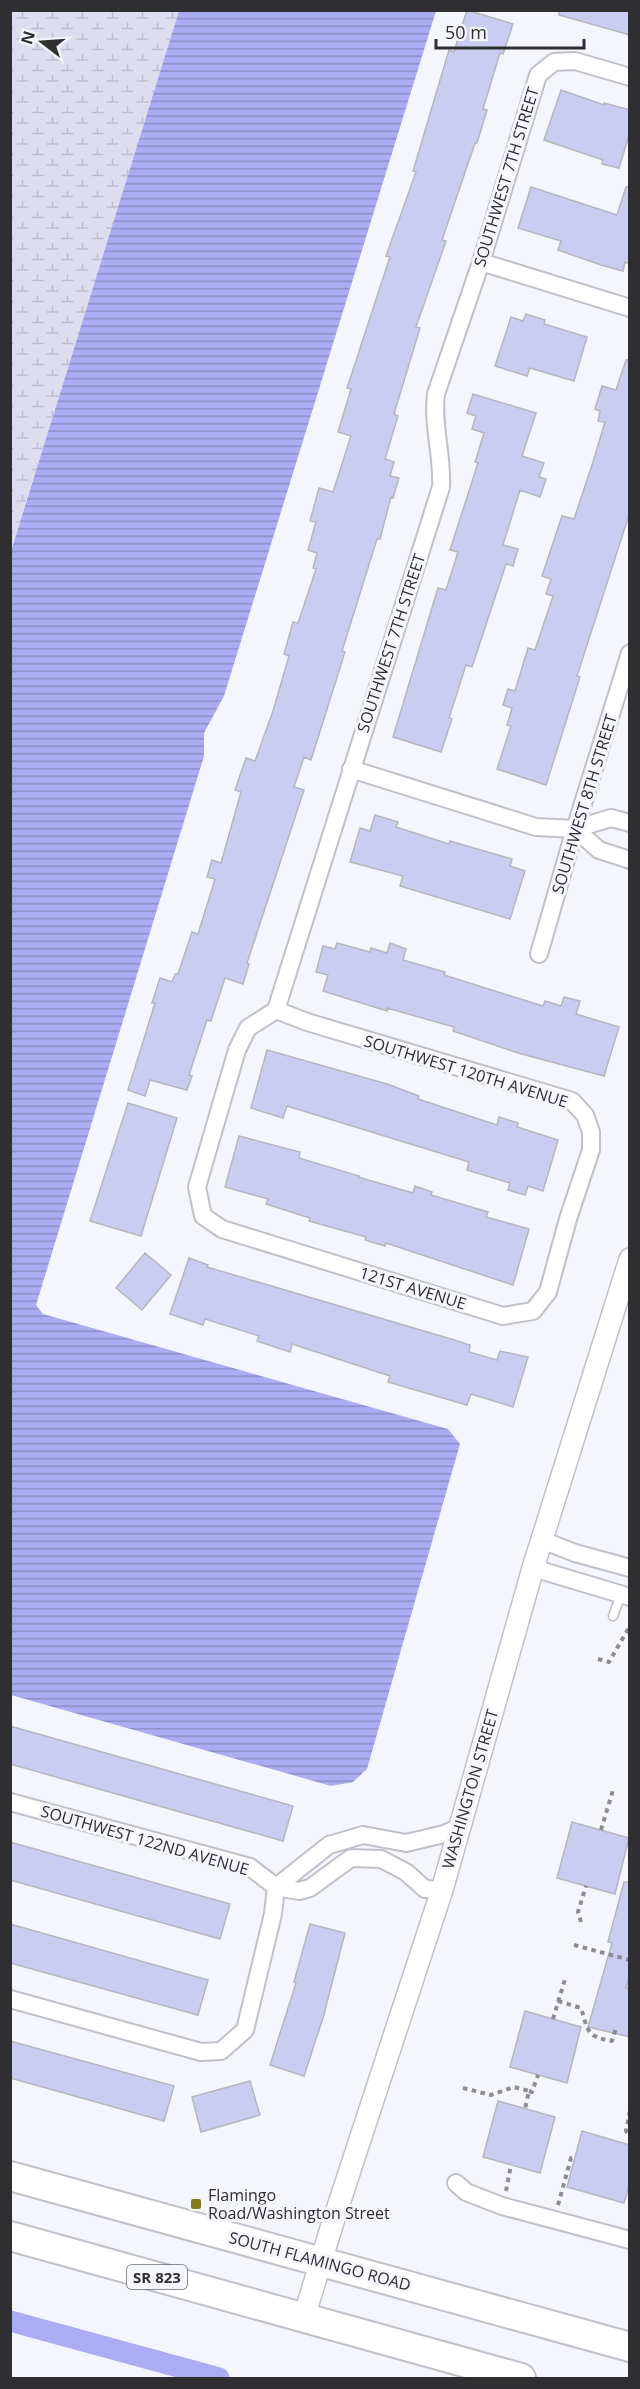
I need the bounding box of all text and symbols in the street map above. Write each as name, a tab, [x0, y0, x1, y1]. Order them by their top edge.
north arrow	[12, 12, 72, 72]
scale bar	[436, 12, 584, 50]
text: 50 m	[445, 20, 487, 44]
text: N	[15, 28, 40, 47]
street label: SOUTHWEST 7TH STREET	[468, 84, 544, 270]
street label: SOUTHWEST 7TH STREET	[352, 551, 430, 735]
street label: SOUTHWEST 8TH STREET	[546, 711, 622, 897]
street label: SOUTHWEST 120TH AVENUE	[361, 1029, 571, 1113]
street label: 121ST AVENUE	[357, 1261, 469, 1315]
street label: WASHINGTON STREET	[437, 1706, 503, 1871]
street label: SOUTHWEST 122ND AVENUE	[38, 1800, 252, 1880]
place label: Flamingo Road/Washington Street	[208, 2184, 390, 2224]
marker: Flamingo Road/Washington Street	[189, 2197, 203, 2211]
street label: SOUTH FLAMINGO ROAD	[227, 2226, 413, 2296]
road number: SR 823	[127, 2265, 187, 2289]

